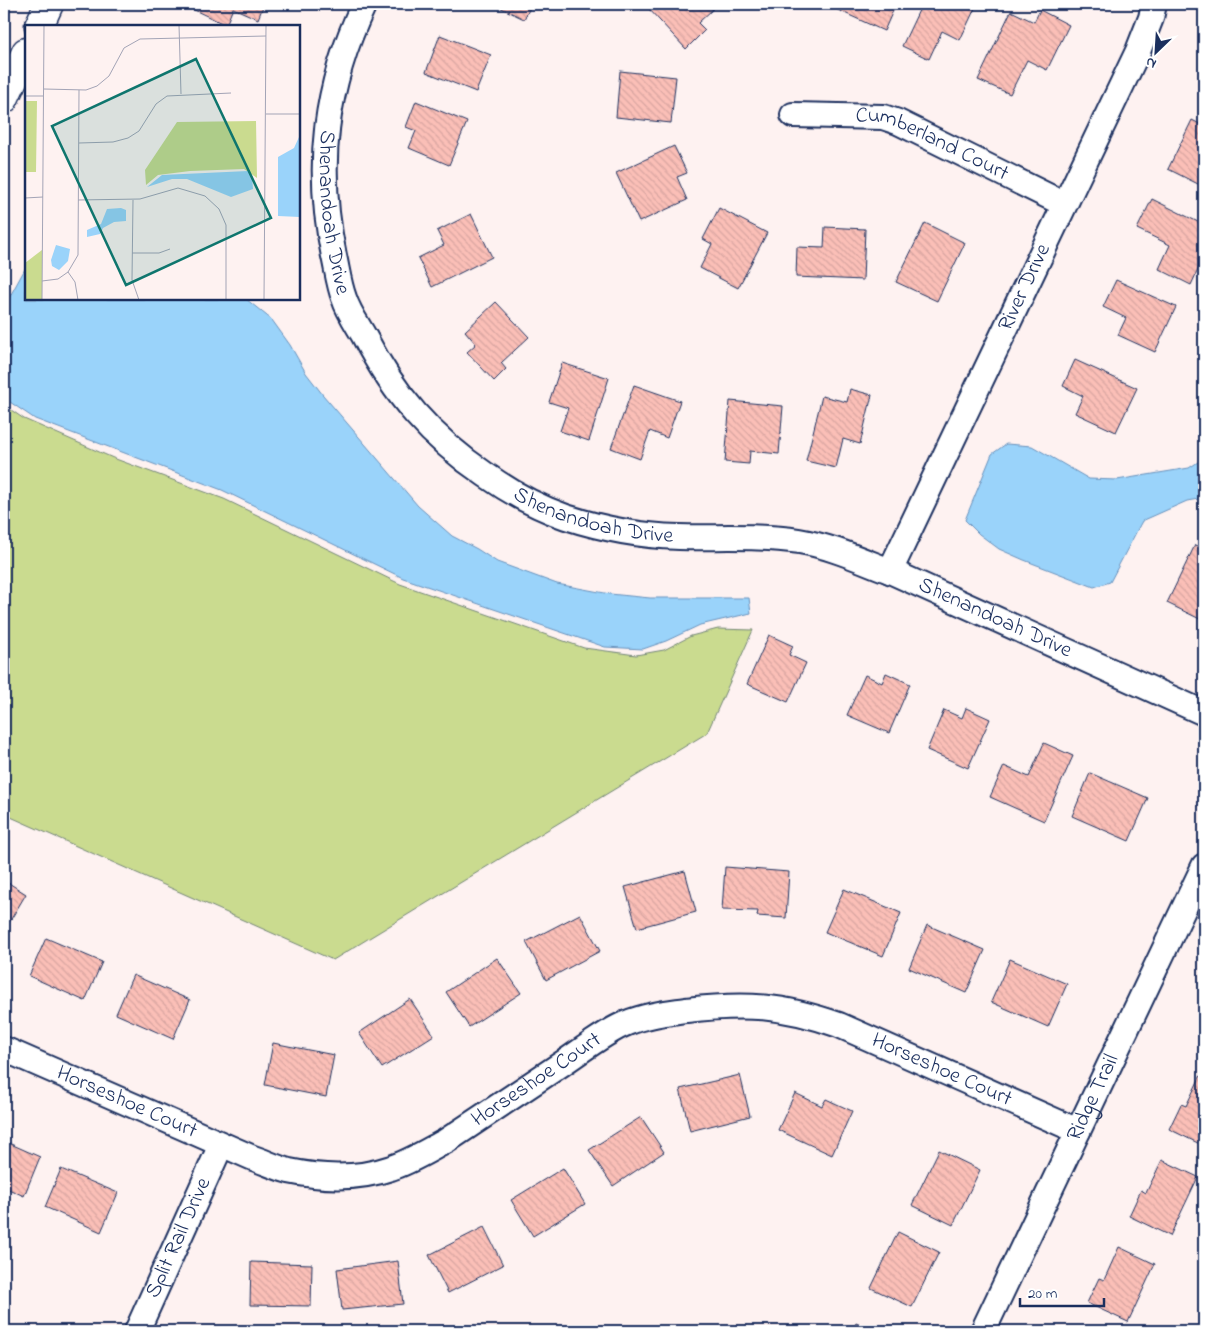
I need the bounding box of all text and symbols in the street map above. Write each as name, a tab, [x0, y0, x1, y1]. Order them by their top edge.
inset map	[25, 25, 300, 300]
north arrow	[1130, 28, 1180, 78]
text: N	[1142, 51, 1160, 74]
street label: Cumberland Court	[855, 100, 1015, 190]
street label: Shenandoah Drive	[309, 129, 358, 299]
street label: River Drive	[991, 238, 1060, 337]
street label: Shenandoah Drive	[507, 479, 674, 553]
street label: Shenandoah Drive	[913, 570, 1077, 667]
street label: Horseshoe Court	[465, 1024, 609, 1136]
street label: Horseshoe Court	[866, 1025, 1017, 1116]
street label: Ridge Trail	[1059, 1049, 1128, 1147]
street label: Horseshoe Court	[51, 1058, 203, 1148]
street label: Split Rail Drive	[138, 1172, 220, 1304]
scale bar	[1020, 1275, 1104, 1307]
text: 20 m	[1028, 1283, 1058, 1305]

